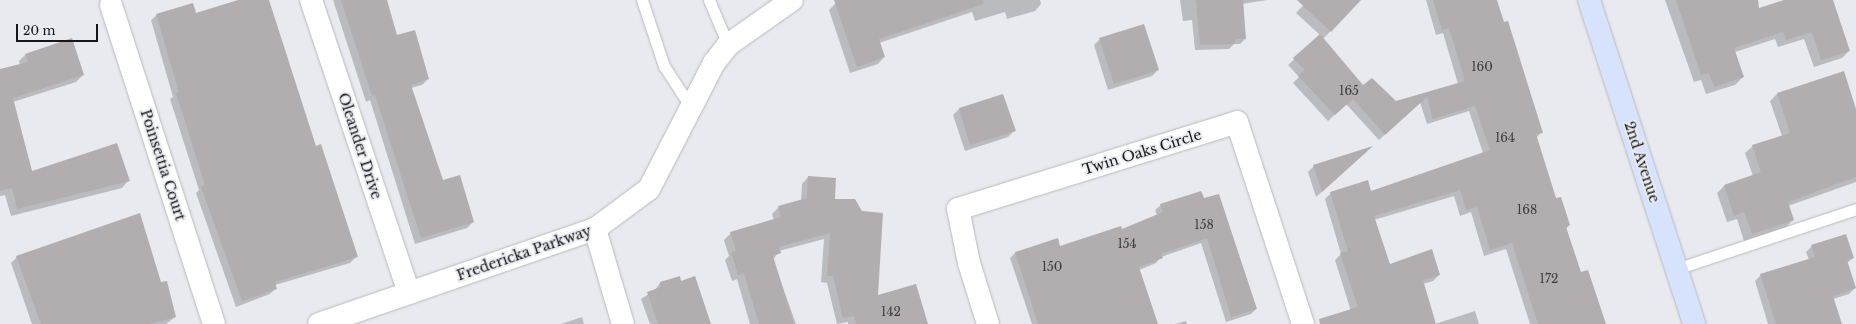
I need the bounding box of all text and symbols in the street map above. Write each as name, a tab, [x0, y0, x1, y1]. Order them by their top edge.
scale bar	[18, 16, 100, 42]
text: 20 m	[23, 23, 55, 38]
house number: 160	[1471, 60, 1493, 74]
house number: 165	[1339, 84, 1359, 98]
street label: Oleander Drive	[335, 91, 385, 201]
street label: Poinsettia Court	[137, 107, 189, 223]
street label: 2nd Avenue	[1621, 119, 1663, 205]
street label: Twin Oaks Circle	[1081, 126, 1203, 178]
house number: 164	[1495, 131, 1515, 145]
house number: 168	[1517, 203, 1537, 217]
house number: 158	[1194, 218, 1214, 232]
street label: Fredericka Parkway	[454, 222, 594, 284]
house number: 154	[1117, 237, 1137, 251]
house number: 150	[1042, 260, 1062, 274]
house number: 172	[1540, 272, 1558, 286]
house number: 142	[881, 305, 901, 319]

